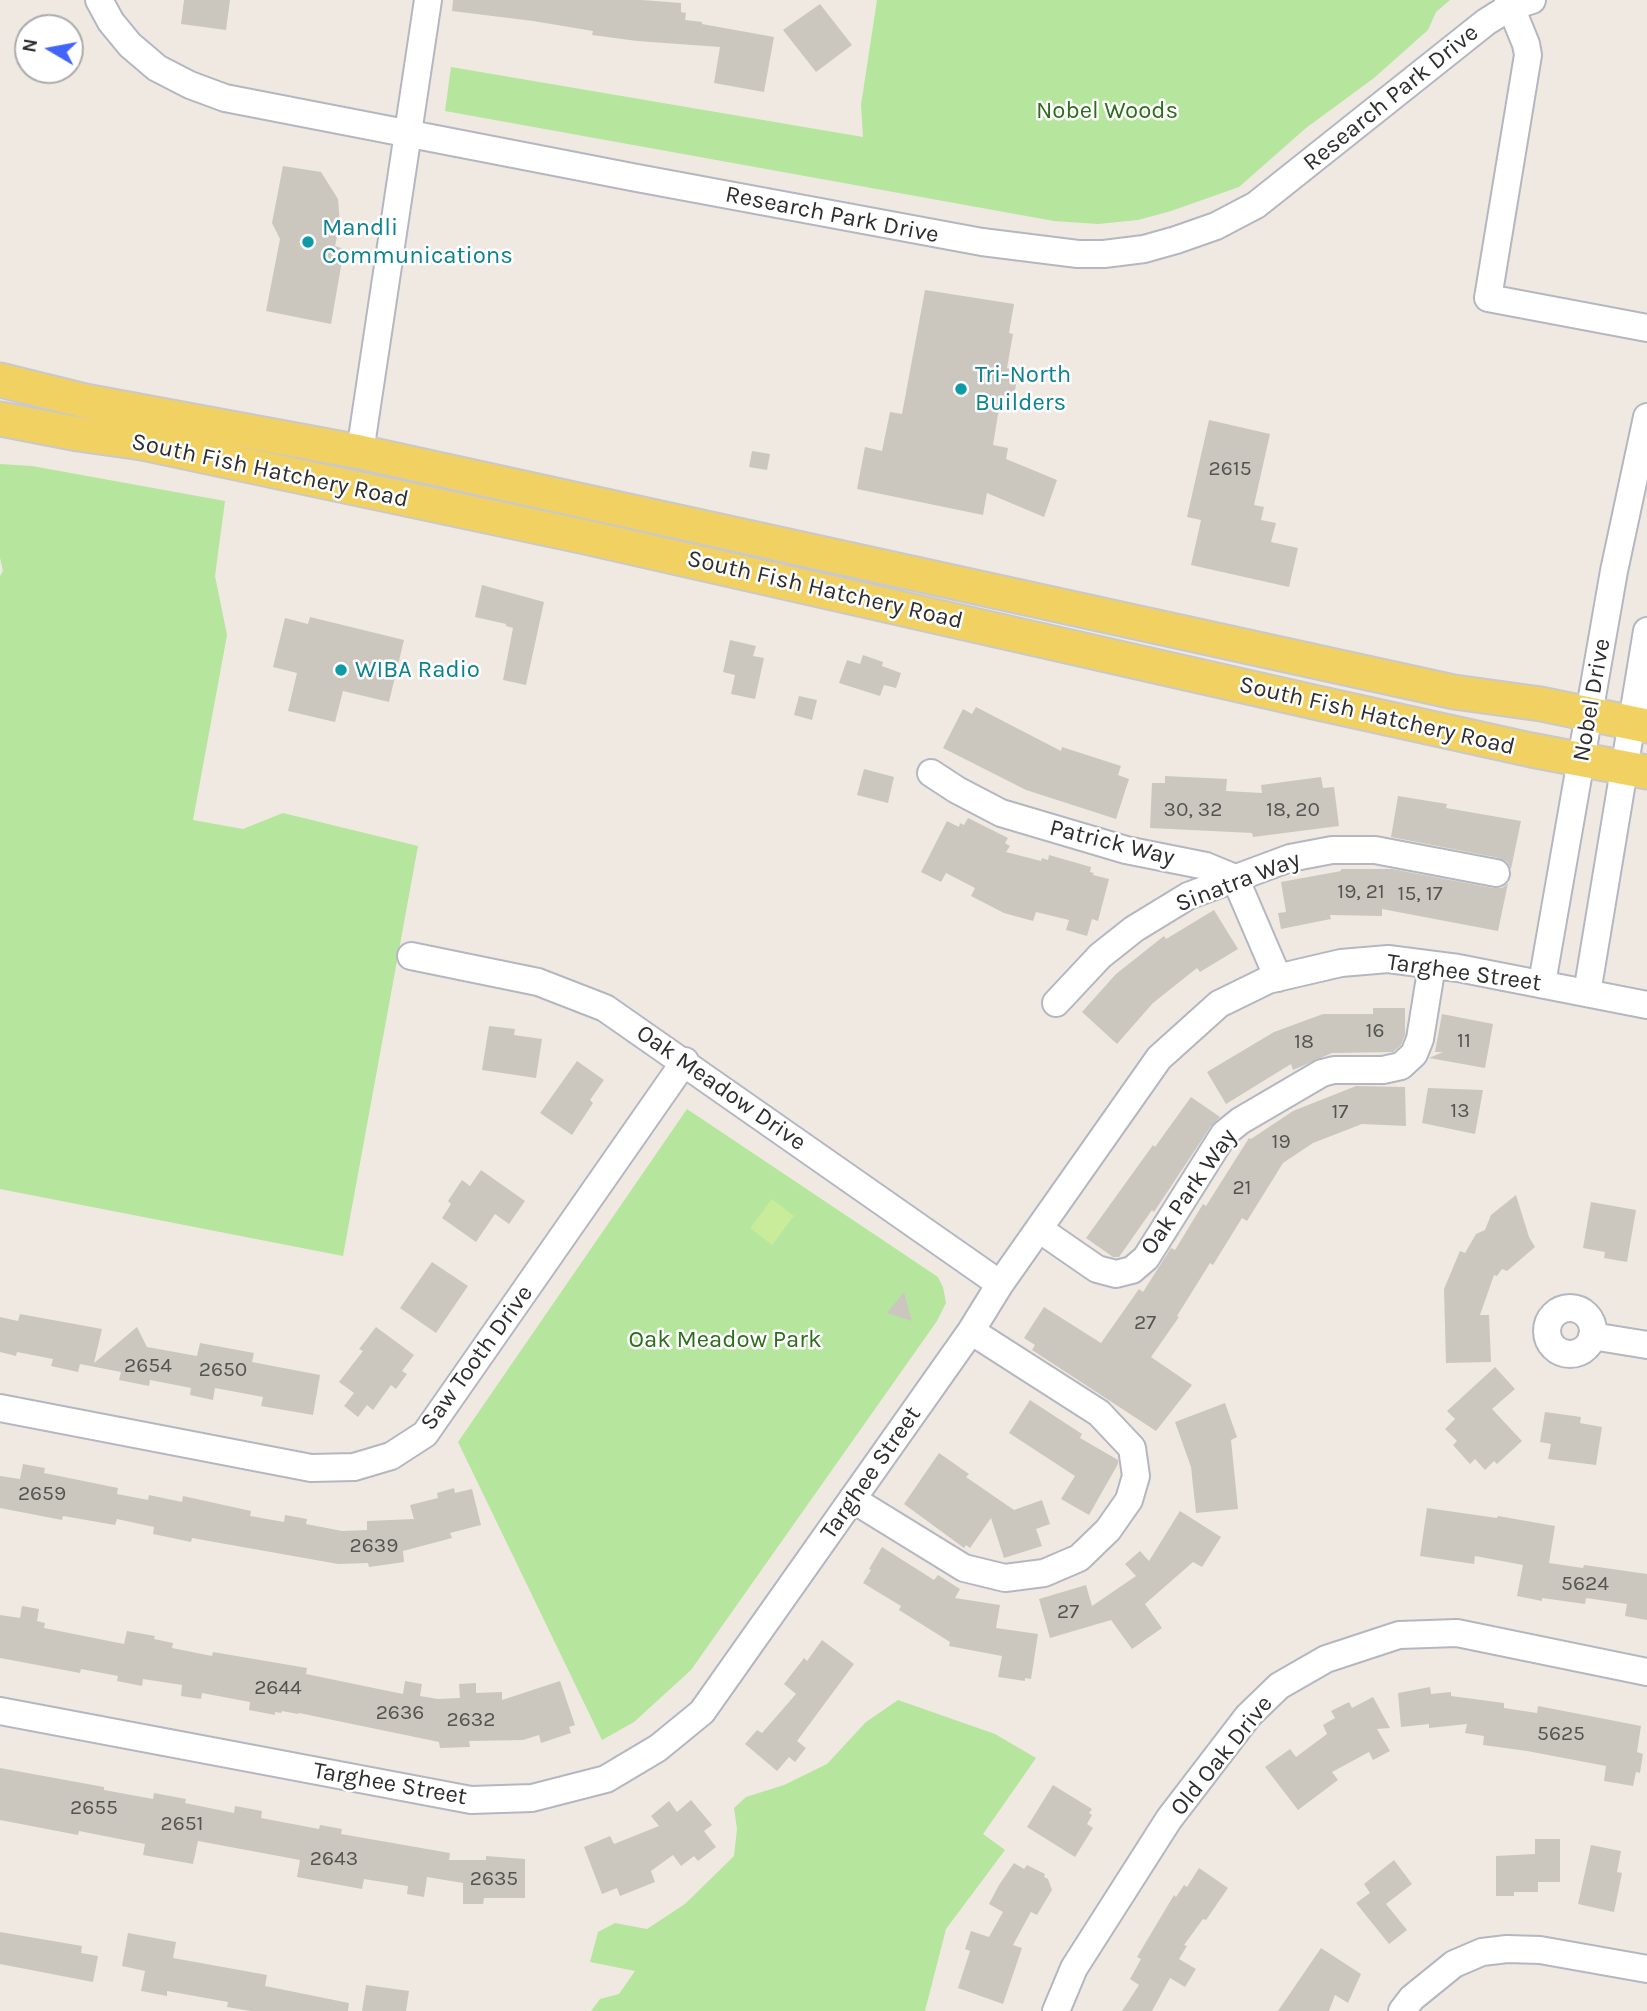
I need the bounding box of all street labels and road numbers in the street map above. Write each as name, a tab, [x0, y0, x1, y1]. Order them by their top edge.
street label: Research Park Drive	[1298, 19, 1484, 177]
street label: Research Park Drive	[723, 180, 941, 250]
street label: South Fish Hatchery Road	[129, 428, 411, 514]
street label: South Fish Hatchery Road	[684, 544, 966, 636]
street label: Nobel Drive	[1567, 636, 1617, 764]
street label: South Fish Hatchery Road	[1236, 670, 1518, 762]
street label: Patrick Way	[1046, 814, 1178, 872]
street label: Sinatra Way	[1172, 845, 1304, 919]
street label: Targhee Street	[1385, 948, 1543, 998]
street label: Oak Meadow Drive	[631, 1019, 811, 1157]
street label: Oak Park Way	[1135, 1123, 1243, 1261]
street label: Saw Tooth Drive	[415, 1280, 539, 1436]
street label: Targhee Street	[815, 1401, 927, 1545]
street label: Old Oak Drive	[1165, 1690, 1279, 1822]
street label: Targhee Street	[311, 1756, 469, 1812]

